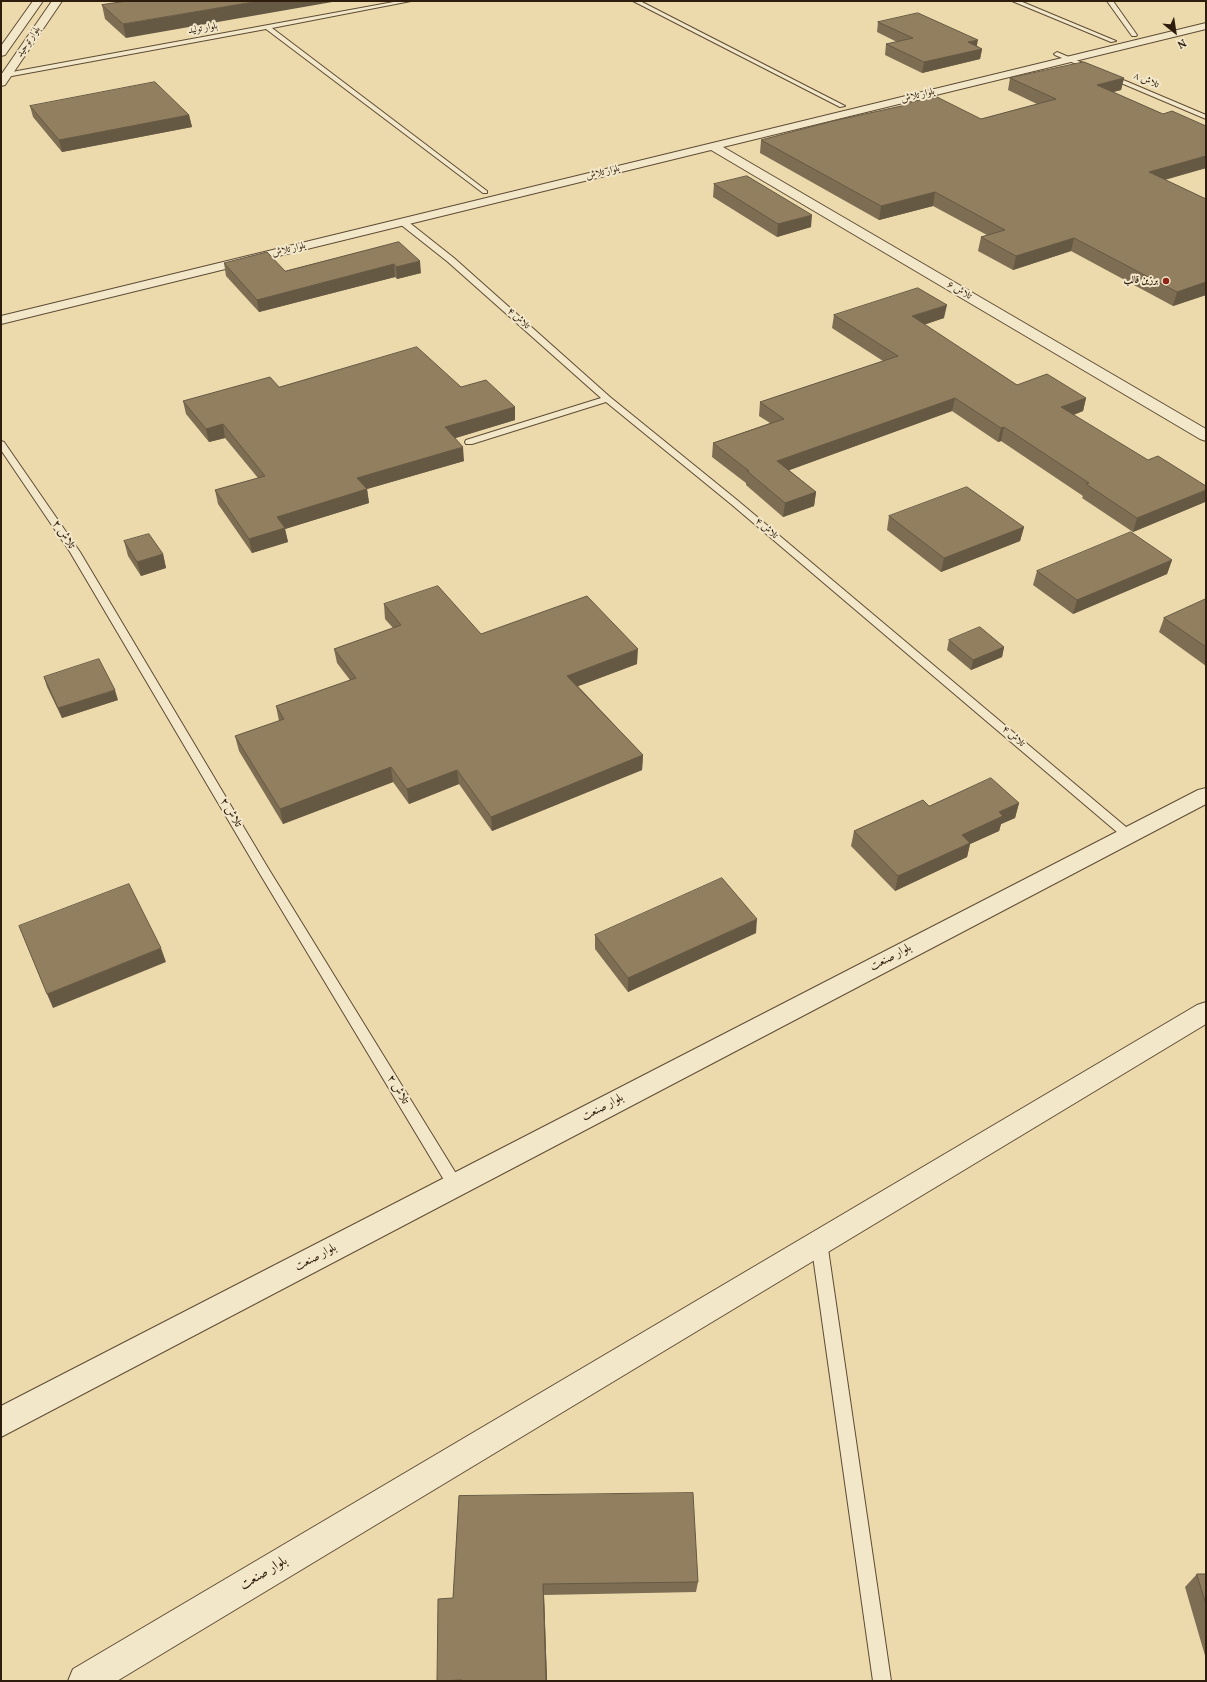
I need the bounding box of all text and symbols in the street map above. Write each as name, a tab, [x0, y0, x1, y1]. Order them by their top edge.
north arrow	[1155, 12, 1195, 52]
street label: بلوار تولید	[187, 20, 219, 38]
street label: بلوار توحید	[14, 24, 44, 60]
text: N	[1174, 34, 1188, 51]
street label: تلاش ۸	[1131, 70, 1161, 92]
street label: بلوار تلاش	[900, 86, 936, 106]
street label: بلوار تلاش	[585, 163, 621, 183]
street label: بلوار تلاش	[271, 240, 307, 260]
place label: برزین قالب	[1123, 275, 1158, 287]
marker: برزین قالب	[1161, 276, 1171, 286]
street label: تلاش ۶	[944, 279, 974, 303]
street label: تلاش ۴	[504, 306, 532, 332]
street label: تلاش ۴	[752, 516, 780, 542]
street label: تلاش ۲	[48, 518, 78, 552]
street label: تلاش ۴	[999, 724, 1027, 750]
street label: تلاش ۲	[216, 796, 244, 830]
street label: بلوار صنعت	[868, 941, 914, 975]
street label: تلاش ۲	[383, 1073, 411, 1107]
street label: بلوار صنعت	[580, 1091, 626, 1125]
street label: بلوار صنعت	[293, 1241, 339, 1275]
street label: بلوار صنعت	[237, 1553, 291, 1595]

